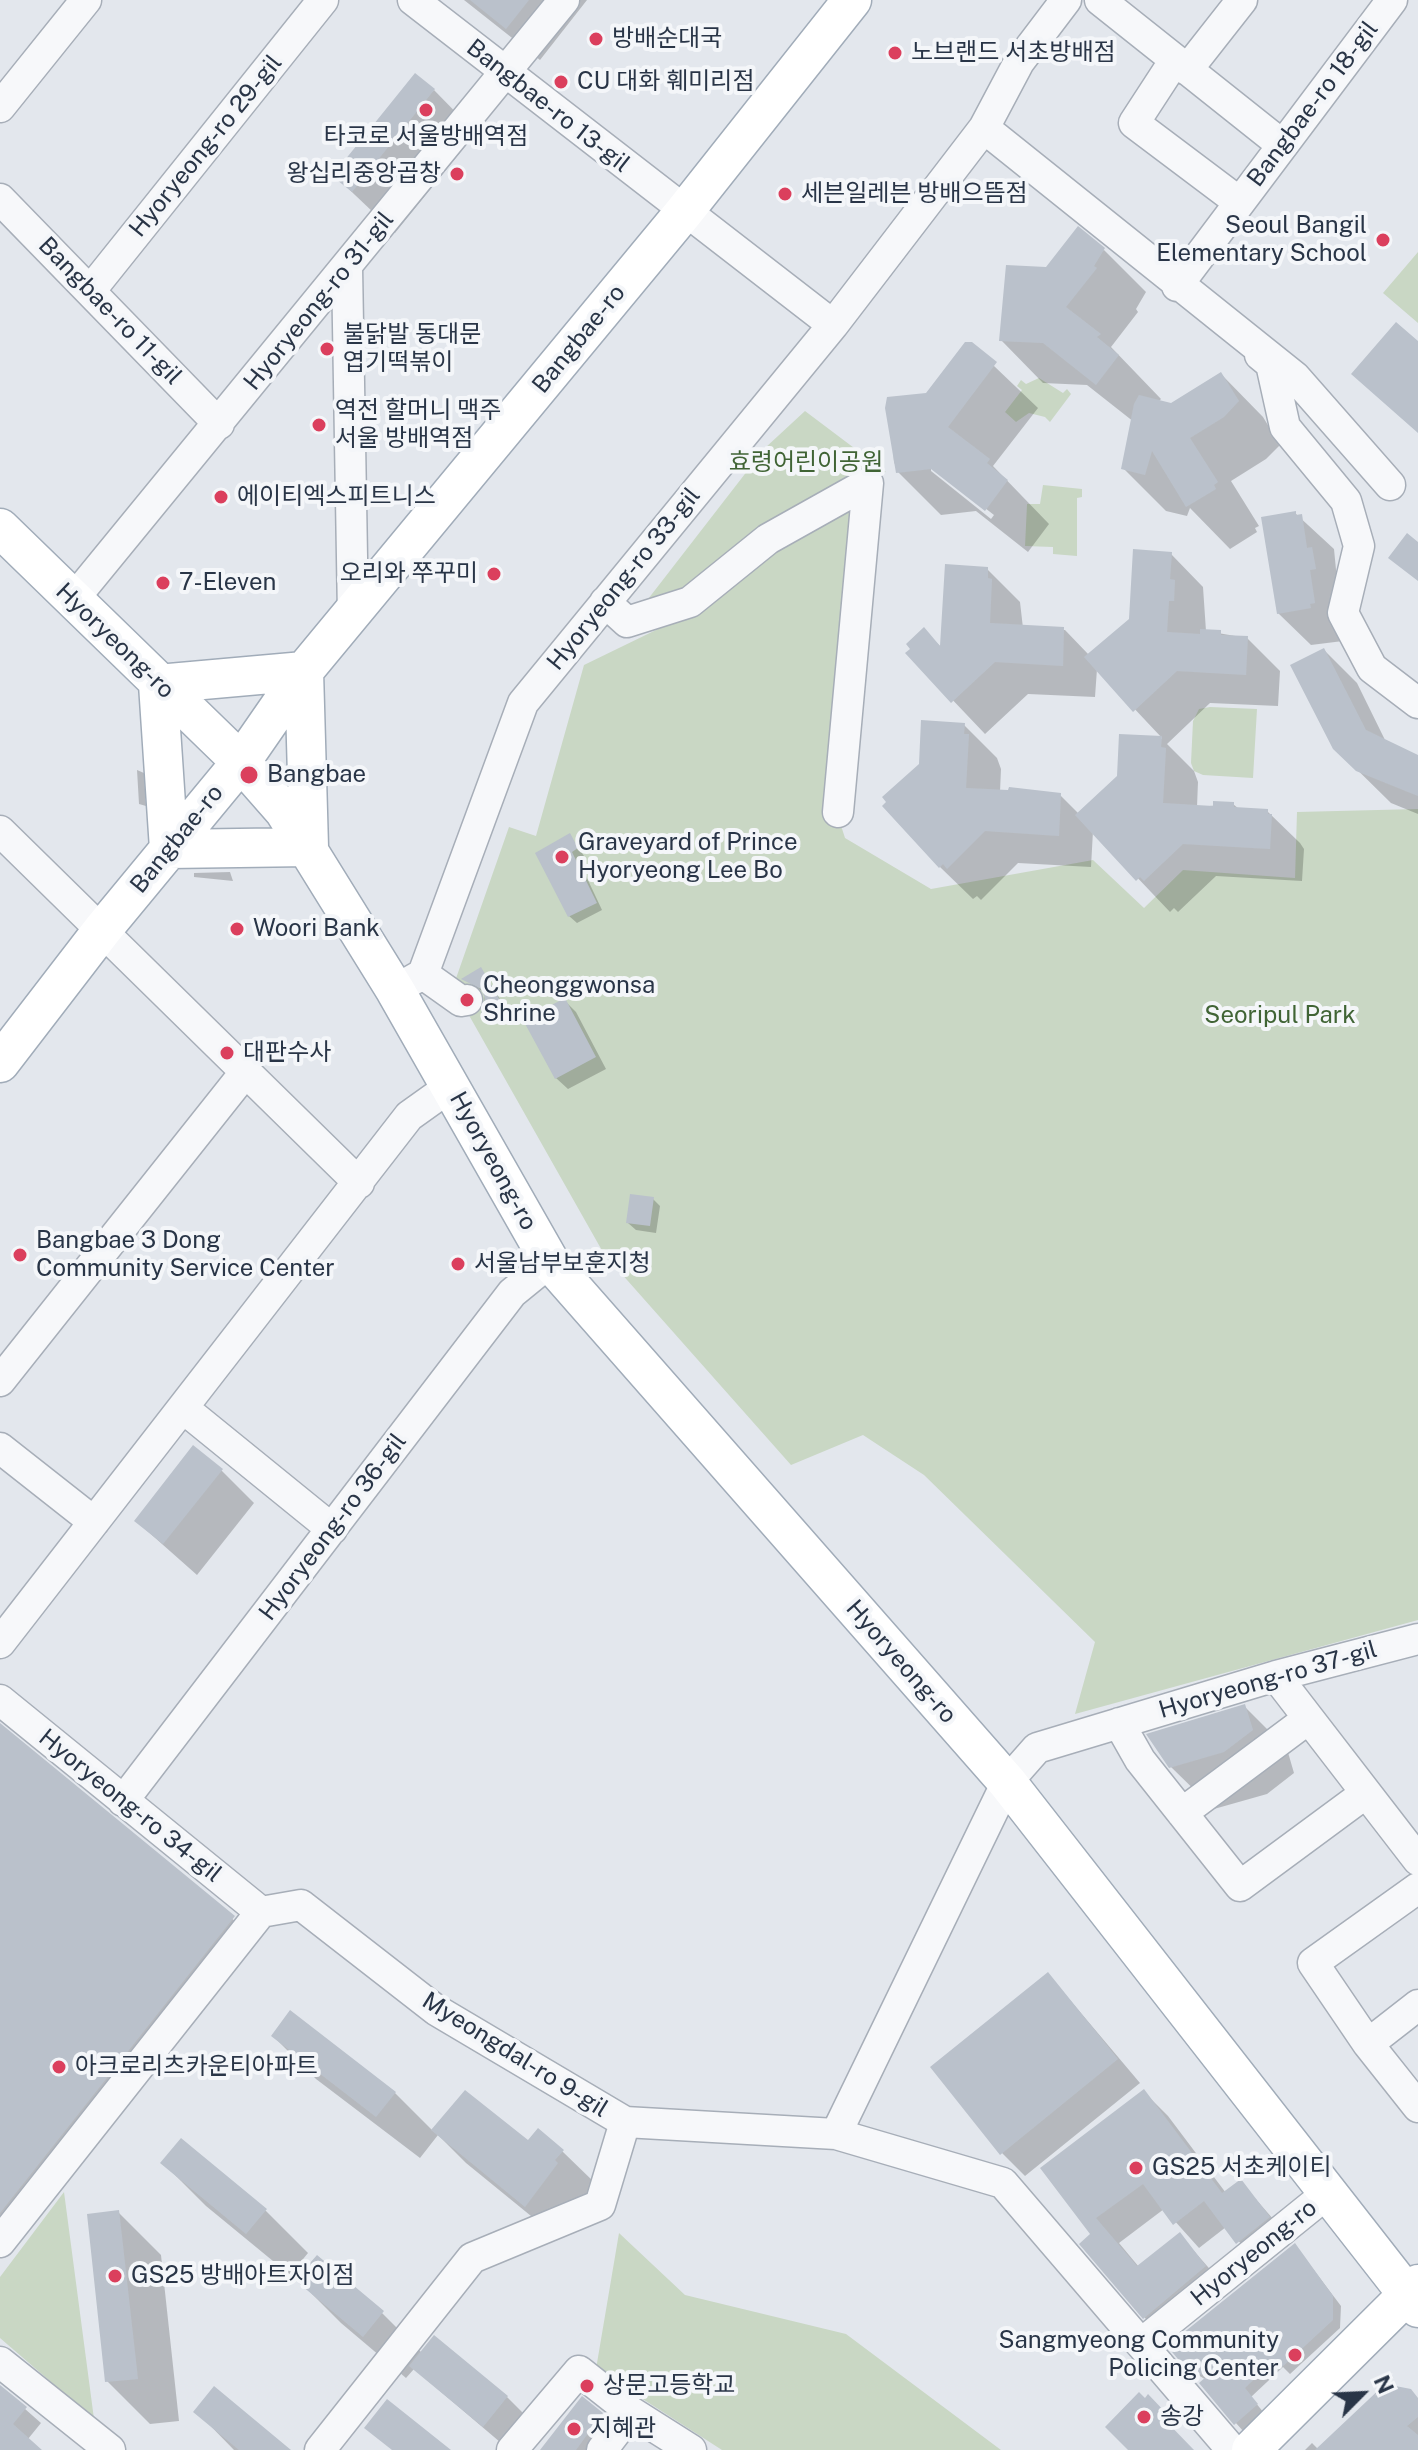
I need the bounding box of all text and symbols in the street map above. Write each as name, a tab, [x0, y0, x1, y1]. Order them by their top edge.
street label: Bangbae-ro 18-gil	[1241, 16, 1385, 192]
place label: 방배순대국	[612, 25, 722, 53]
marker: 방배순대국	[587, 30, 605, 48]
street label: Bangbae-ro 13-gil	[461, 33, 635, 179]
place label: 노브랜드 서초방배점	[911, 39, 1116, 67]
marker: 노브랜드 서초방배점	[886, 44, 904, 62]
street label: Hyoryeong-ro 29-gil	[124, 49, 288, 243]
place label: CU 대화 훼미리점	[577, 68, 754, 96]
marker: CU 대화 훼미리점	[552, 73, 570, 91]
marker: 타코로 서울방배역점	[417, 101, 435, 119]
place label: 타코로 서울방배역점	[324, 123, 528, 151]
place label: 왕십리중앙곱창	[286, 160, 441, 188]
marker: 왕십리중앙곱창	[448, 165, 466, 183]
place label: 세븐일레븐 방배으뜸점	[801, 180, 1028, 208]
marker: 세븐일레븐 방배으뜸점	[776, 185, 794, 203]
street label: Hyoryeong-ro 31-gil	[238, 206, 400, 396]
place label: Seoul Bangil Elementary School	[1156, 212, 1367, 268]
street label: Bangbae-ro 11-gil	[32, 231, 188, 391]
marker: Seoul Bangil Elementary School	[1374, 231, 1392, 249]
street label: Bangbae-ro	[527, 279, 631, 399]
place label: 불닭발 동대문 엽기떡볶이	[343, 321, 481, 377]
marker: 불닭발 동대문 엽기떡볶이	[318, 340, 336, 358]
place label: 역전 할머니 맥주 서울 방배역점	[335, 397, 501, 453]
marker: 역전 할머니 맥주 서울 방배역점	[310, 416, 328, 434]
park label: 효령어린이공원	[729, 449, 883, 477]
street label: Hyoryeong-ro 33-gil	[541, 482, 707, 676]
place label: 에이티엑스피트니스	[237, 483, 436, 511]
marker: 에이티엑스피트니스	[212, 488, 230, 506]
place label: 오리와 쭈꾸미	[340, 560, 478, 588]
marker: 오리와 쭈꾸미	[485, 565, 503, 583]
place label: 7-Eleven	[179, 569, 276, 597]
marker: 7-Eleven	[154, 574, 172, 592]
street label: Hyoryeong-ro	[50, 577, 180, 705]
place label: Bangbae	[267, 761, 366, 789]
marker: Bangbae	[238, 764, 260, 786]
street label: Bangbae-ro	[125, 779, 229, 899]
place label: Graveyard of Prince Hyoryeong Lee Bo	[578, 829, 797, 885]
marker: Graveyard of Prince Hyoryeong Lee Bo	[553, 848, 571, 866]
place label: Woori Bank	[253, 915, 380, 943]
marker: Woori Bank	[228, 920, 246, 938]
place label: Cheonggwonsa Shrine	[483, 972, 655, 1028]
marker: Cheonggwonsa Shrine	[458, 991, 476, 1009]
park label: Seoripul Park	[1204, 1002, 1356, 1030]
place label: 대판수사	[243, 1039, 331, 1067]
marker: 대판수사	[218, 1044, 236, 1062]
street label: Hyoryeong-ro	[443, 1087, 543, 1235]
place label: Bangbae 3 Dong Community Service Center	[36, 1227, 335, 1283]
marker: Bangbae 3 Dong Community Service Center	[11, 1246, 29, 1264]
place label: 서울남부보훈지청	[474, 1250, 651, 1278]
marker: 서울남부보훈지청	[449, 1255, 467, 1273]
street label: Hyoryeong-ro 36-gil	[253, 1428, 413, 1626]
street label: Hyoryeong-ro	[840, 1595, 962, 1729]
street label: Hyoryeong-ro 37-gil	[1155, 1635, 1381, 1725]
street label: Hyoryeong-ro 34-gil	[33, 1723, 227, 1889]
street label: Myeongdal-ro 9-gil	[417, 1986, 613, 2124]
place label: 아크로리츠카운티아파트	[75, 2053, 318, 2081]
marker: 아크로리츠카운티아파트	[50, 2058, 68, 2076]
place label: GS25 서초케이티	[1152, 2154, 1332, 2182]
marker: GS25 서초케이티	[1127, 2159, 1145, 2177]
street label: Hyoryeong-ro	[1185, 2193, 1323, 2313]
place label: GS25 방배아트자이점	[131, 2262, 355, 2290]
marker: GS25 방배아트자이점	[106, 2267, 124, 2285]
place label: Sangmyeong Community Policing Center	[999, 2327, 1279, 2383]
marker: Sangmyeong Community Policing Center	[1286, 2346, 1304, 2364]
north arrow	[1322, 2354, 1402, 2434]
text: N	[1369, 2371, 1399, 2397]
place label: 상문고등학교	[603, 2372, 735, 2400]
marker: 상문고등학교	[578, 2377, 596, 2395]
place label: 송강	[1160, 2403, 1204, 2431]
marker: 송강	[1135, 2408, 1153, 2426]
place label: 지혜관	[590, 2415, 656, 2443]
marker: 지혜관	[565, 2420, 583, 2438]

